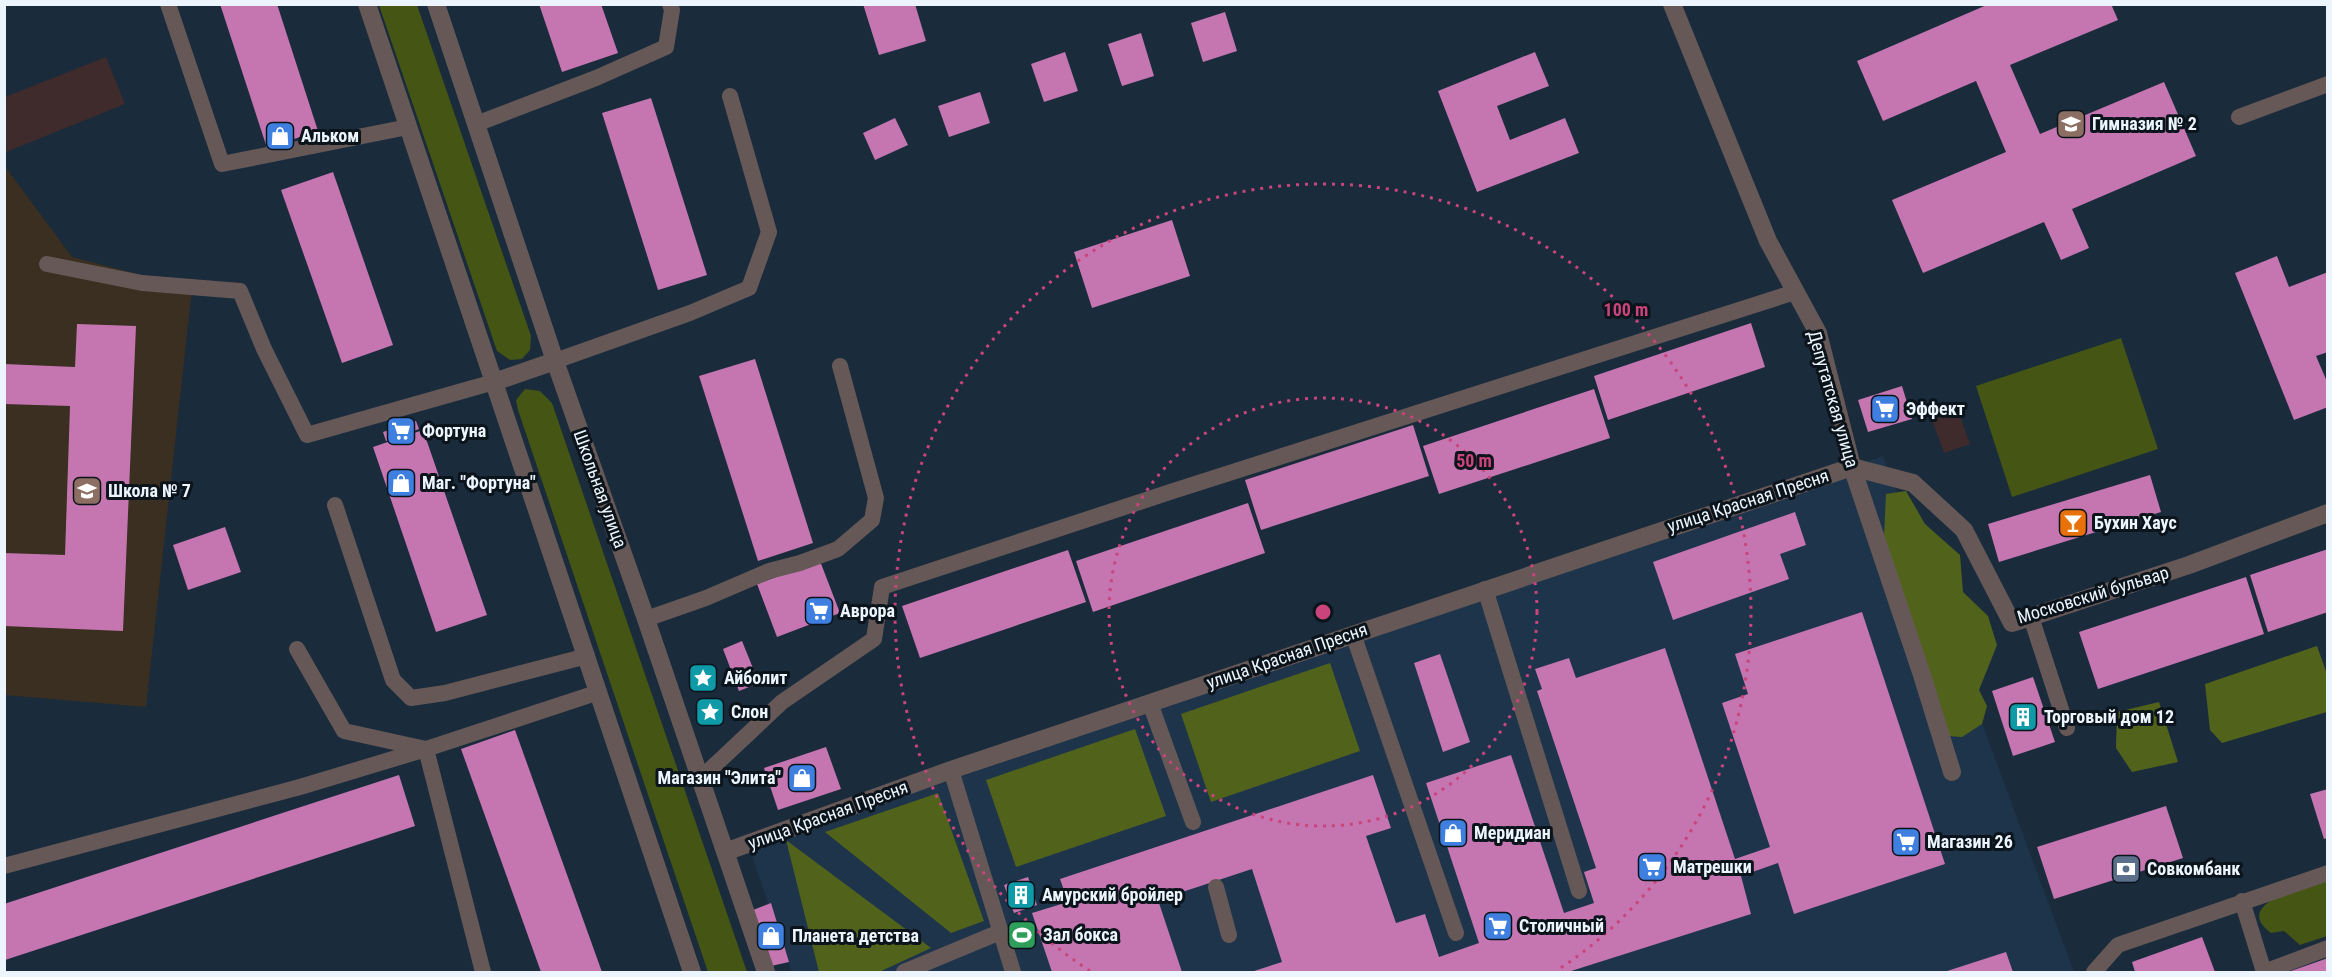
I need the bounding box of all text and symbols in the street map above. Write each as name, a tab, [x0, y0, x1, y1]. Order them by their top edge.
school or university icon: Гимназия № 2	[2055, 108, 2087, 140]
place label: Гимназия № 2	[2092, 113, 2197, 134]
shop icon: Альком	[264, 120, 296, 152]
place label: Альком	[301, 125, 359, 146]
text: 100 m	[1604, 299, 1648, 320]
street label: Депутатская улица	[1804, 328, 1863, 470]
supermarket icon: Эффект	[1869, 393, 1901, 425]
place label: Эффект	[1906, 398, 1965, 419]
supermarket icon: Фортуна	[385, 415, 417, 447]
place label: Фортуна	[422, 420, 486, 441]
street label: Школьная улица	[569, 427, 632, 551]
text: 50 m	[1456, 450, 1492, 471]
street label: улица Красная Пресня	[1664, 464, 1831, 537]
shop icon: Маг. "Фортуна"	[385, 467, 417, 499]
place label: Маг. "Фортуна"	[422, 472, 536, 493]
school or university icon: Школа № 7	[71, 475, 103, 507]
place label: Школа № 7	[108, 480, 191, 501]
bar icon: Бухин Хаус	[2057, 507, 2089, 539]
place label: Бухин Хаус	[2094, 512, 2177, 533]
street label: Московский бульвар	[2015, 561, 2171, 628]
supermarket icon: Аврора	[803, 595, 835, 627]
place label: Аврора	[840, 600, 895, 621]
centre of rings	[1313, 602, 1333, 622]
street label: улица Красная Пресня	[1204, 618, 1370, 693]
place icon: Айболит	[687, 662, 719, 694]
place label: Айболит	[724, 667, 787, 688]
place icon: Слон	[694, 696, 726, 728]
place label: Слон	[731, 701, 768, 722]
building icon: Торговый дом 12	[2007, 701, 2039, 733]
place label: Торговый дом 12	[2044, 706, 2174, 727]
shop icon: Магазин "Элита"	[786, 762, 818, 794]
place label: Магазин "Элита"	[658, 767, 781, 788]
street label: улица Красная Пресня	[745, 776, 911, 853]
shop icon: Меридиан	[1437, 817, 1469, 849]
place label: Меридиан	[1474, 822, 1551, 843]
supermarket icon: Магазин 26	[1890, 826, 1922, 858]
place label: Магазин 26	[1927, 831, 2013, 852]
supermarket icon: Матрешки	[1636, 851, 1668, 883]
bank icon: Совкомбанк	[2110, 853, 2142, 885]
place label: Матрешки	[1673, 856, 1752, 877]
place label: Совкомбанк	[2147, 858, 2240, 879]
building icon: Амурский бройлер	[1005, 879, 1037, 911]
place label: Амурский бройлер	[1042, 884, 1183, 905]
supermarket icon: Столичный	[1482, 910, 1514, 942]
place label: Столичный	[1519, 915, 1604, 936]
sports icon: Зал бокса	[1006, 919, 1038, 951]
shop icon: Планета детства	[755, 920, 787, 952]
place label: Зал бокса	[1043, 924, 1118, 945]
place label: Планета детства	[792, 925, 919, 946]

